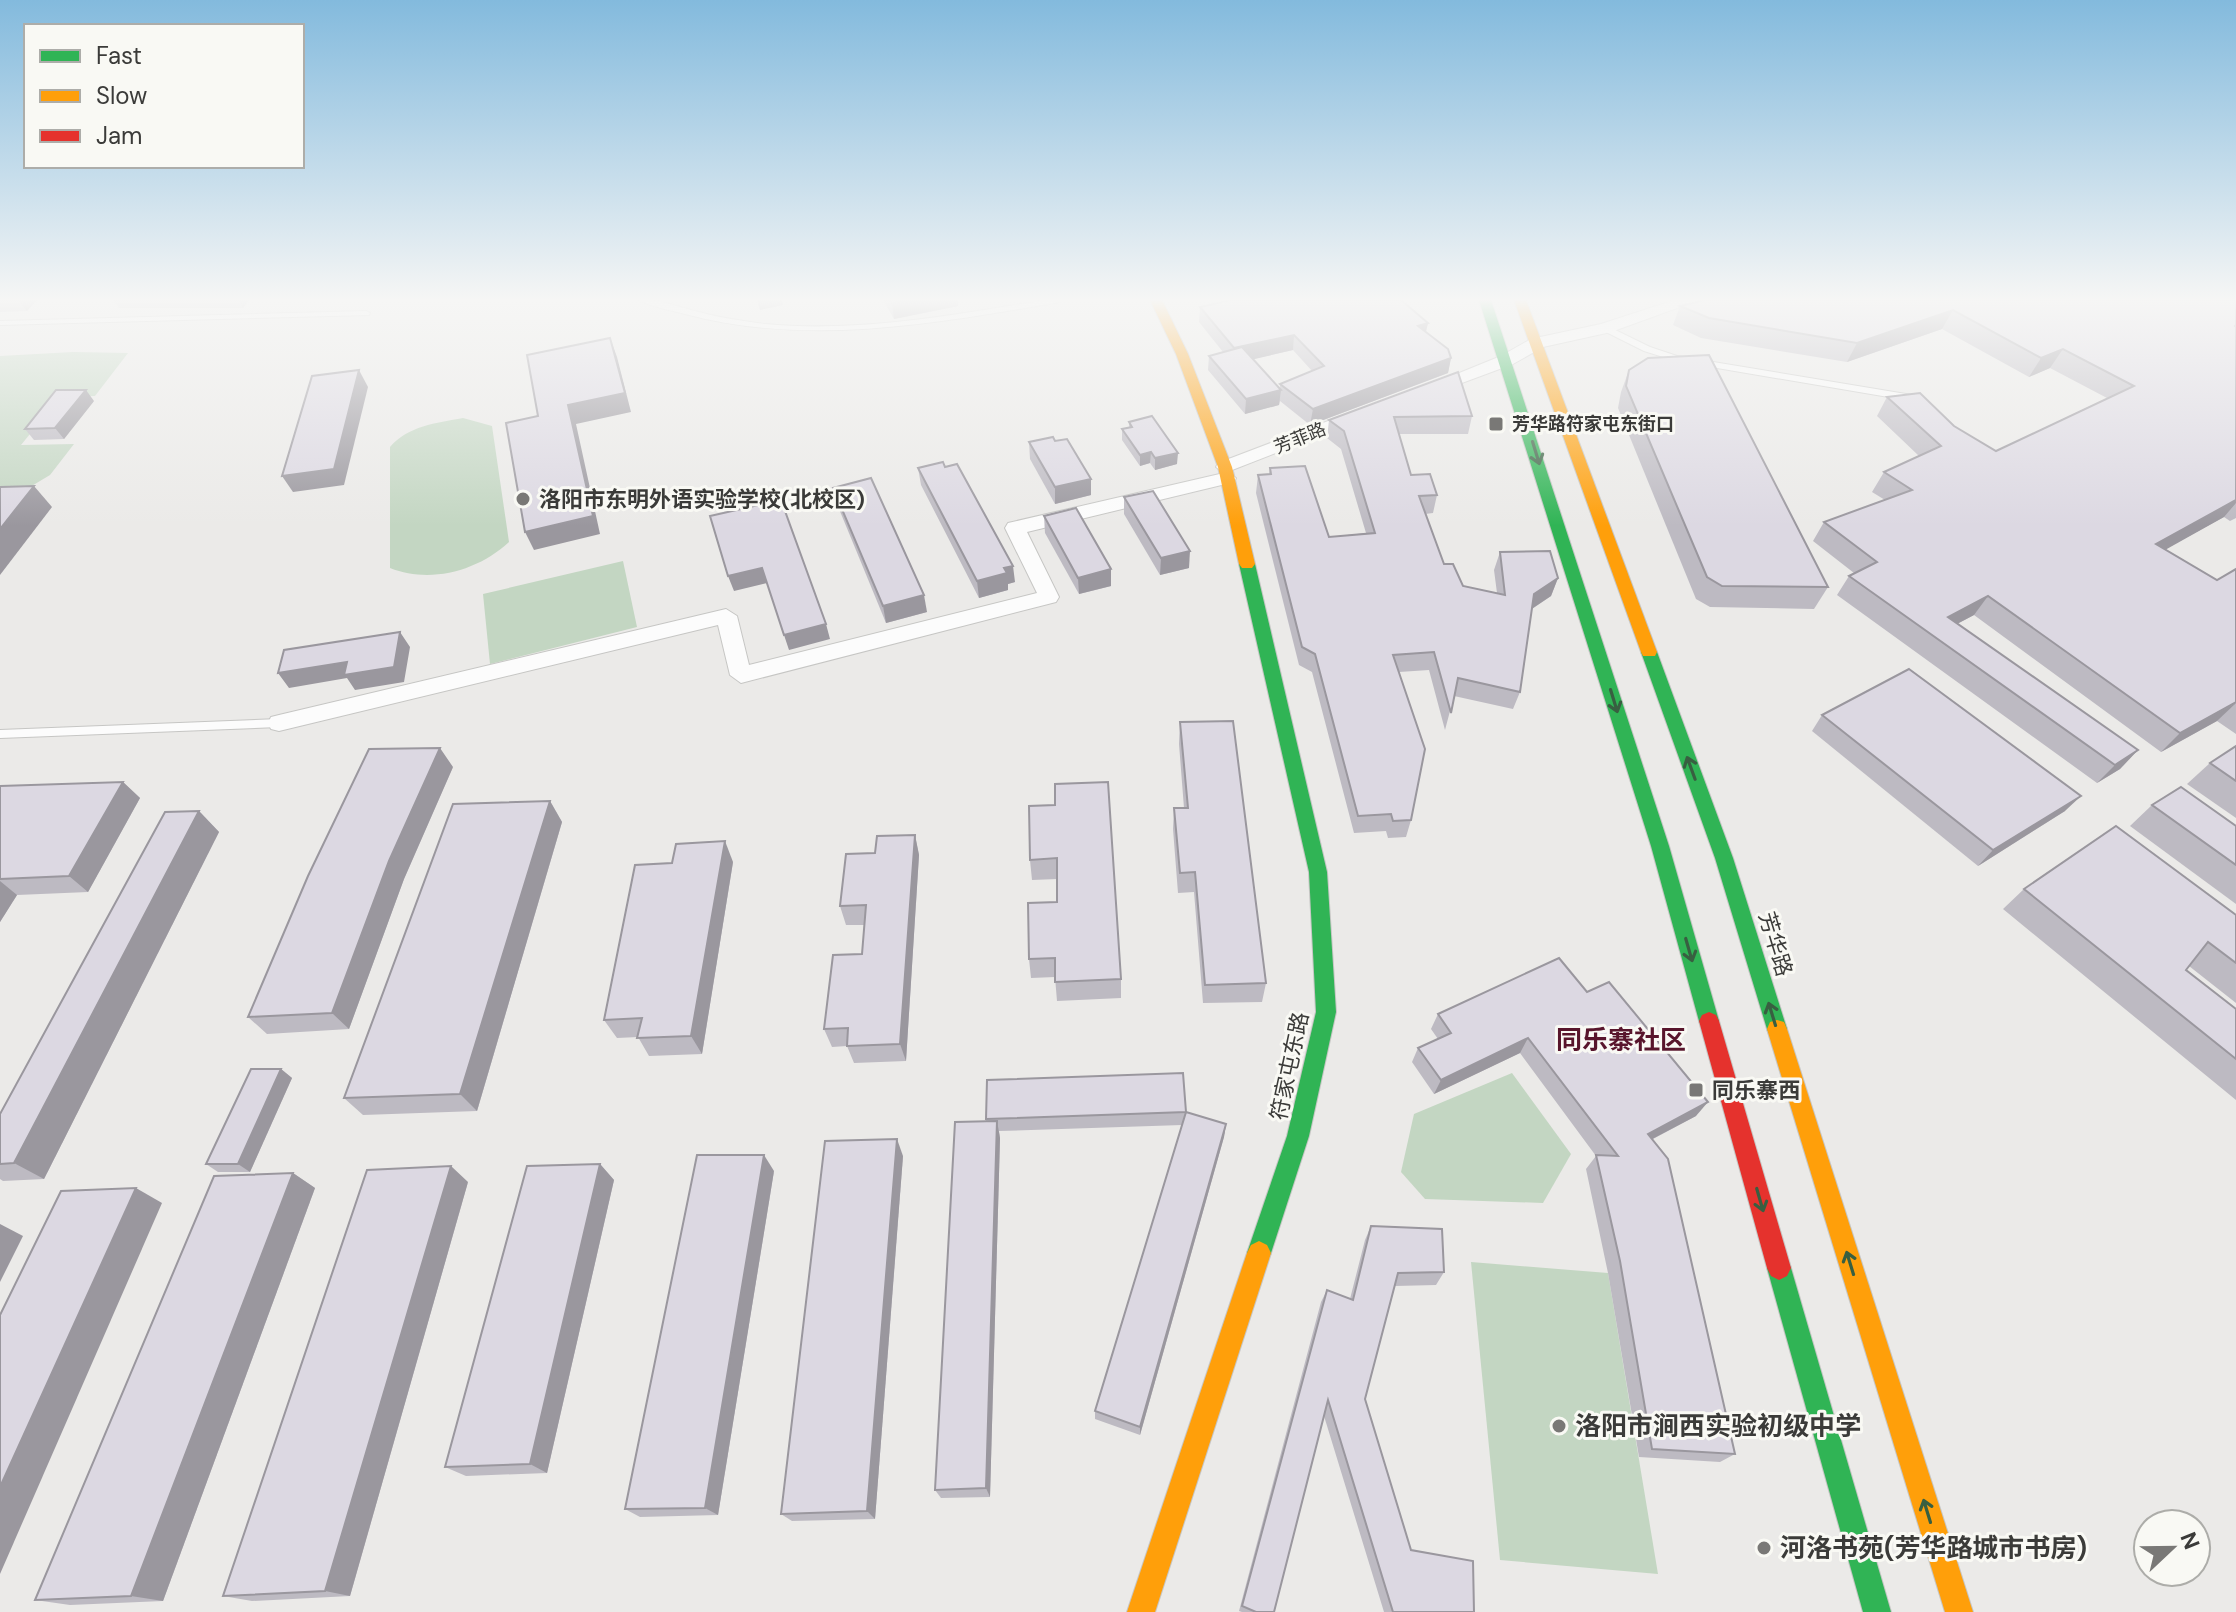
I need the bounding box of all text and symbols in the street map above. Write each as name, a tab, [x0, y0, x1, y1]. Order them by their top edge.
legend	[24, 24, 304, 168]
text: Fast	[96, 40, 142, 71]
text: Slow	[96, 80, 147, 111]
text: Jam	[96, 120, 142, 151]
place label: 芳华路符家屯东街口	[1512, 412, 1674, 436]
marker: 芳华路符家屯东街口	[1487, 415, 1505, 433]
street label: 芳菲路	[1270, 417, 1330, 459]
one-way arrow	[1529, 440, 1544, 466]
place label: 洛阳市东明外语实验学校(北校区)	[539, 485, 865, 514]
marker: 洛阳市东明外语实验学校(北校区)	[514, 490, 532, 508]
one-way arrow	[1607, 688, 1622, 714]
one-way arrow	[1683, 756, 1697, 780]
street label: 芳华路	[1752, 908, 1799, 980]
one-way arrow	[1683, 937, 1698, 963]
one-way arrow	[1764, 1002, 1779, 1027]
street label: 符家屯东路	[1264, 1009, 1315, 1123]
district label: 同乐寨社区	[1556, 1023, 1686, 1057]
place label: 同乐寨西	[1712, 1076, 1800, 1105]
marker: 同乐寨西	[1687, 1081, 1705, 1099]
one-way arrow	[1753, 1187, 1768, 1213]
one-way arrow	[1842, 1250, 1857, 1276]
place label: 洛阳市涧西实验初级中学	[1575, 1409, 1861, 1443]
marker: 洛阳市涧西实验初级中学	[1550, 1417, 1568, 1435]
one-way arrow	[1919, 1498, 1934, 1523]
north arrow	[2132, 1508, 2212, 1588]
text: N	[2174, 1528, 2207, 1554]
place label: 河洛书苑(芳华路城市书房)	[1780, 1531, 2087, 1565]
marker: 河洛书苑(芳华路城市书房)	[1755, 1539, 1773, 1557]

